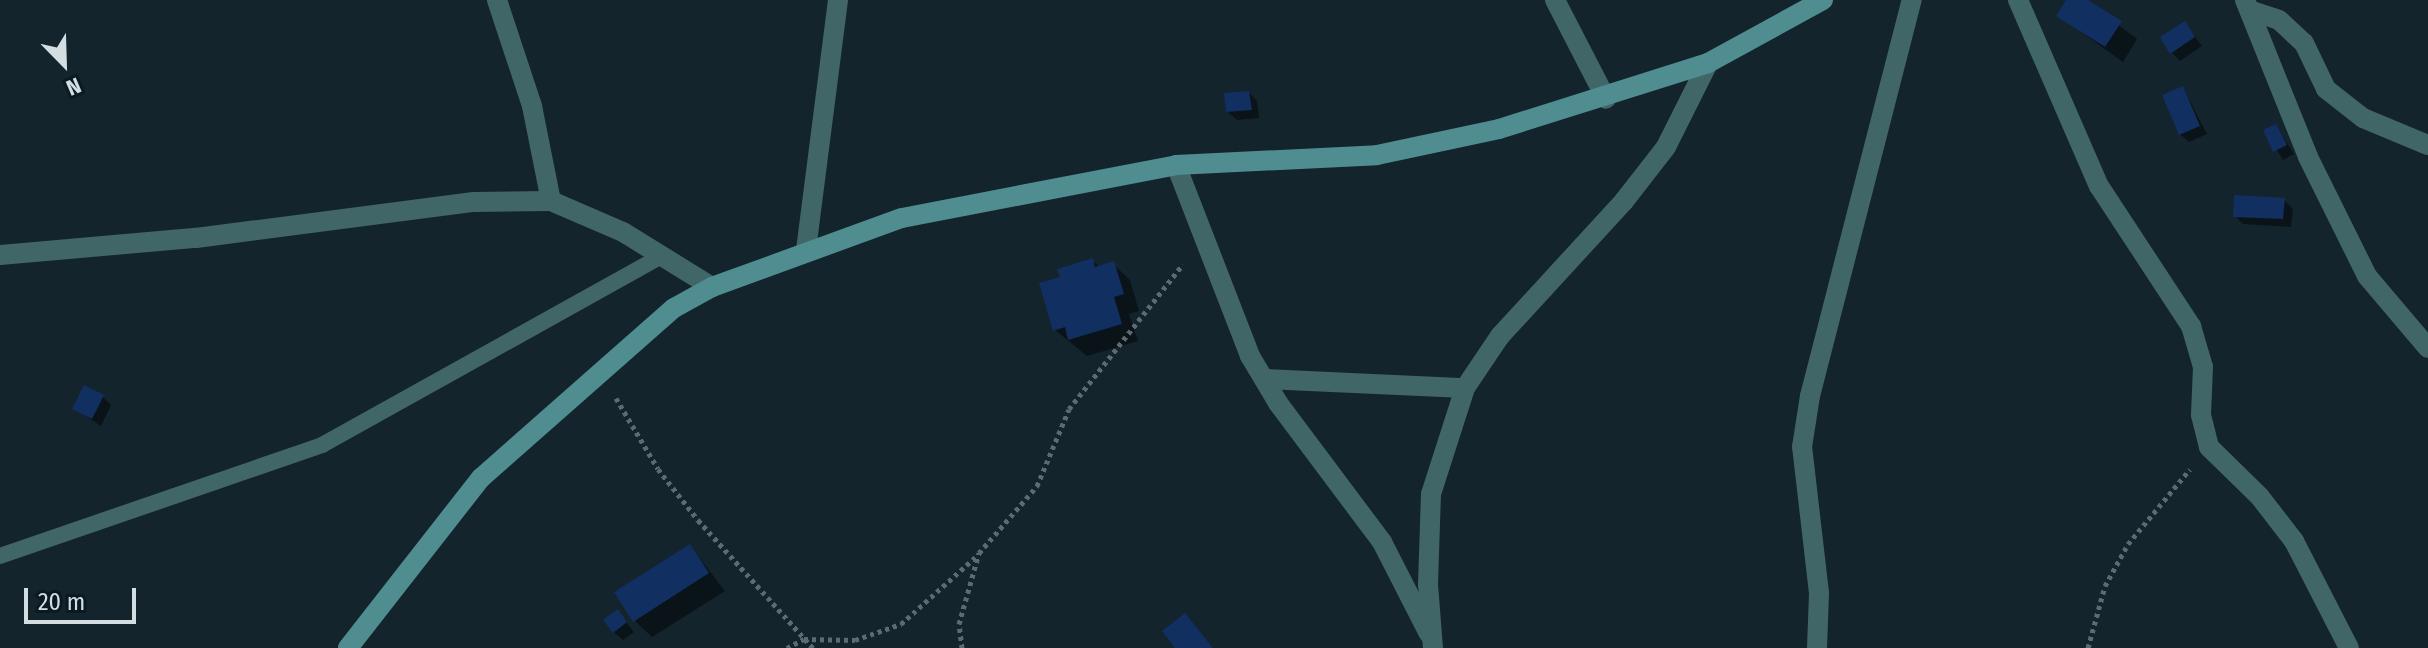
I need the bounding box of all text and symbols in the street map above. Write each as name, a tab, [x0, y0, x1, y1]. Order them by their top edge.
north arrow	[24, 24, 104, 104]
text: N	[62, 72, 85, 102]
scale bar	[28, 572, 140, 622]
text: 20 m	[38, 588, 85, 616]

